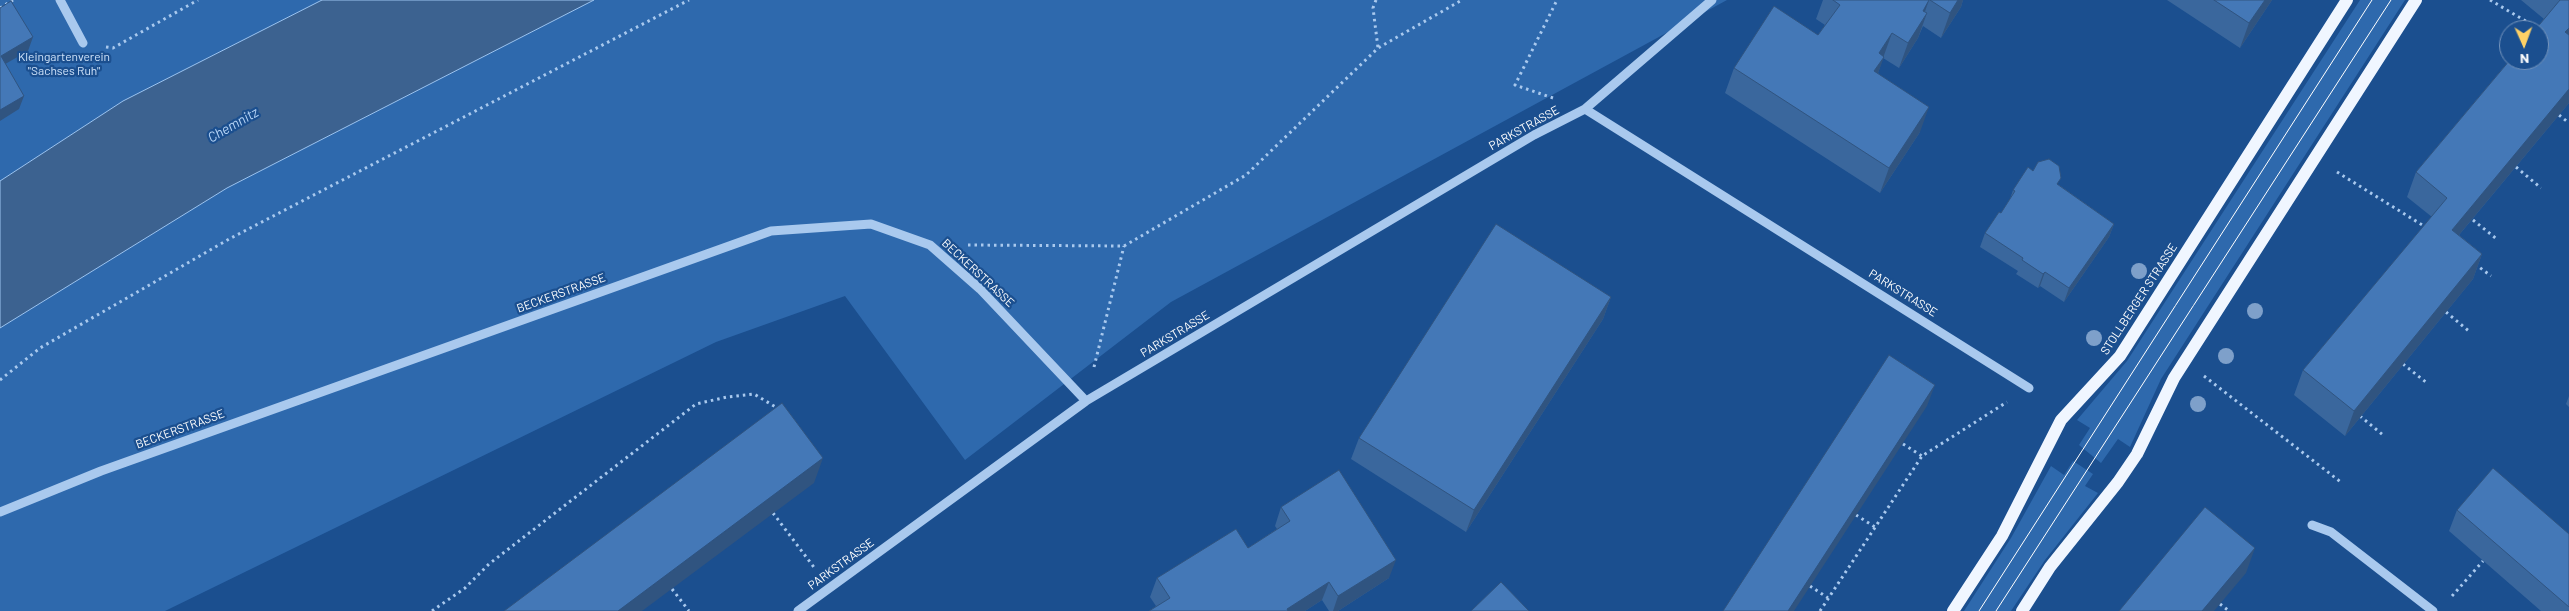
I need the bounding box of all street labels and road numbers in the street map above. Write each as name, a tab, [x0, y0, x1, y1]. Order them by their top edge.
street label: PARKSTRASSE	[1486, 103, 1562, 153]
street label: BECKERSTRASSE	[939, 236, 1017, 310]
street label: STOLLBERGER STRASSE	[2098, 241, 2180, 357]
street label: PARKSTRASSE	[1866, 266, 1940, 320]
street label: BECKERSTRASSE	[515, 270, 607, 316]
street label: PARKSTRASSE	[1138, 308, 1212, 360]
street label: BECKERSTRASSE	[134, 406, 226, 452]
street label: PARKSTRASSE	[805, 535, 877, 593]

